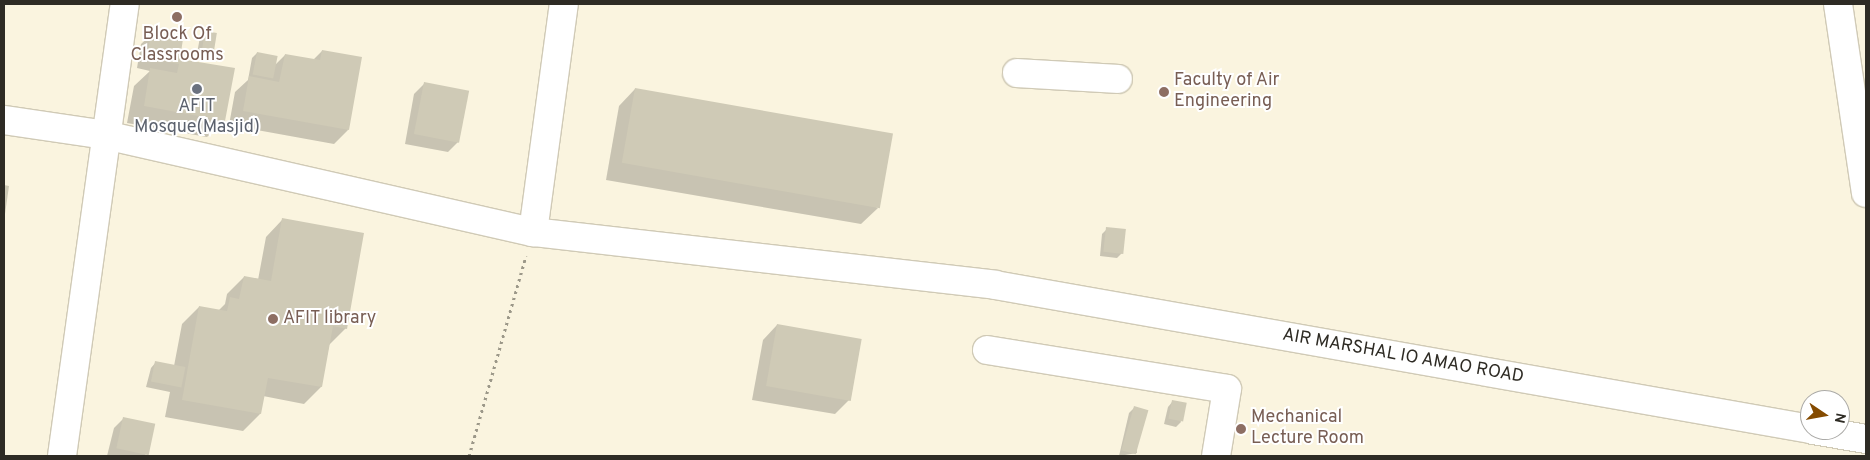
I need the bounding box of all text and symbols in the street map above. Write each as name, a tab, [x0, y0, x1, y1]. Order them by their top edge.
marker: Block Of Classrooms	[171, 11, 183, 23]
place label: Block Of Classrooms	[130, 25, 224, 68]
place label: Faculty of Air Engineering	[1174, 71, 1280, 114]
marker: AFIT Mosque(Masjid)	[191, 83, 203, 95]
marker: Faculty of Air Engineering	[1158, 86, 1170, 98]
place label: AFIT Mosque(Masjid)	[134, 97, 260, 140]
place label: AFIT library	[283, 308, 377, 330]
marker: AFIT library	[267, 313, 279, 325]
street label: AIR MARSHAL IO AMAO ROAD	[1280, 325, 1526, 389]
north arrow	[1800, 390, 1850, 440]
place label: Mechanical Lecture Room	[1251, 408, 1364, 450]
text: N	[1830, 411, 1849, 425]
marker: Mechanical Lecture Room	[1235, 423, 1247, 435]

